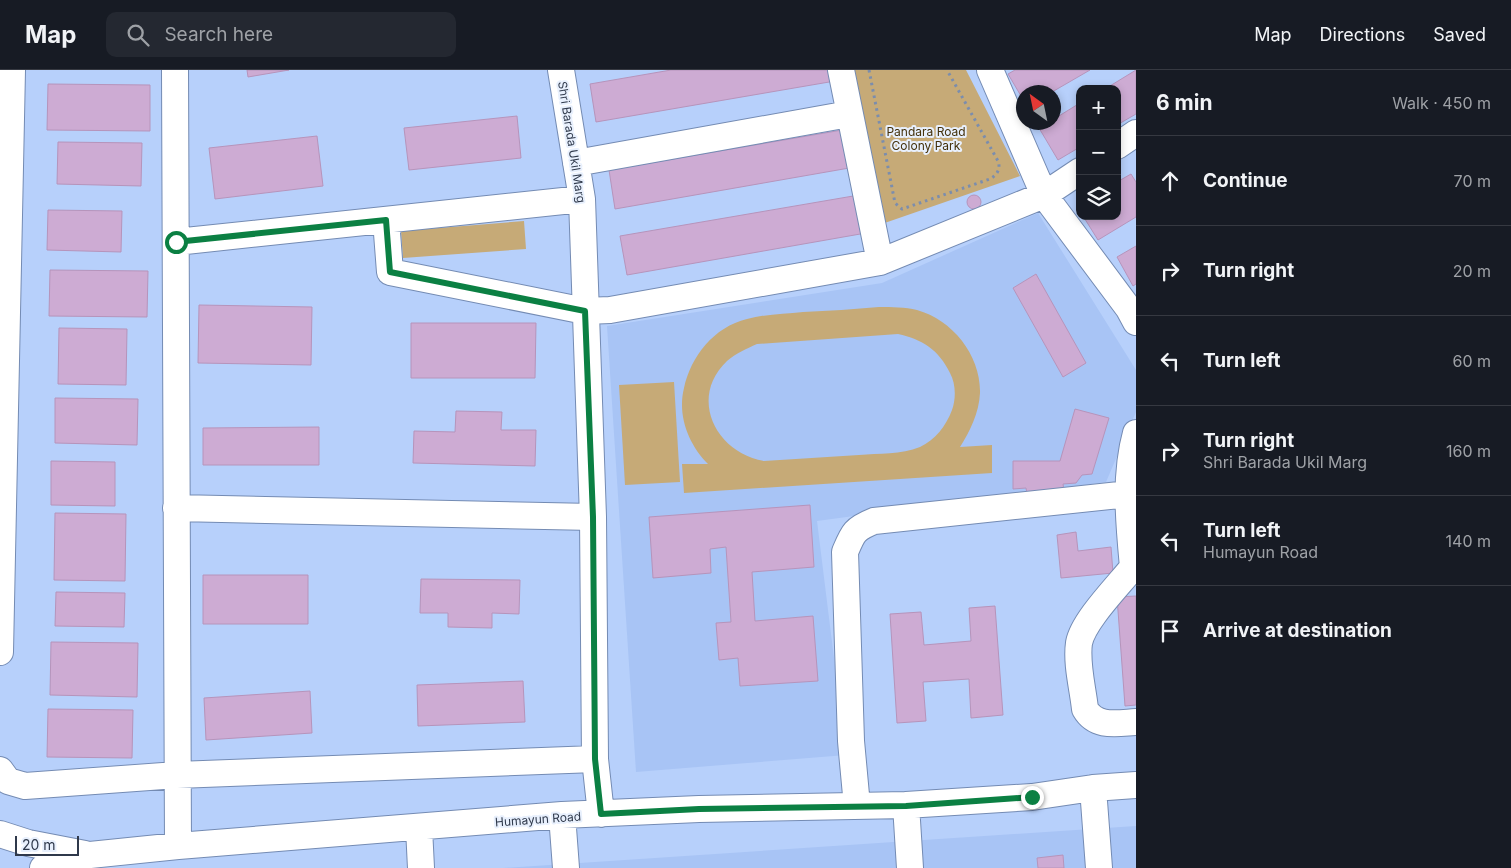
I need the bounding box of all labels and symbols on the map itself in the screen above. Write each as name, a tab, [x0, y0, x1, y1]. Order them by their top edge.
street label: Shri Barada Ukil Marg	[555, 80, 589, 204]
north arrow	[1016, 85, 1061, 130]
park label: Pandara Road Colony Park	[886, 124, 966, 153]
route start	[165, 231, 188, 254]
route end	[1021, 786, 1044, 809]
street label: Humayun Road	[494, 809, 582, 829]
scale bar	[15, 833, 79, 856]

